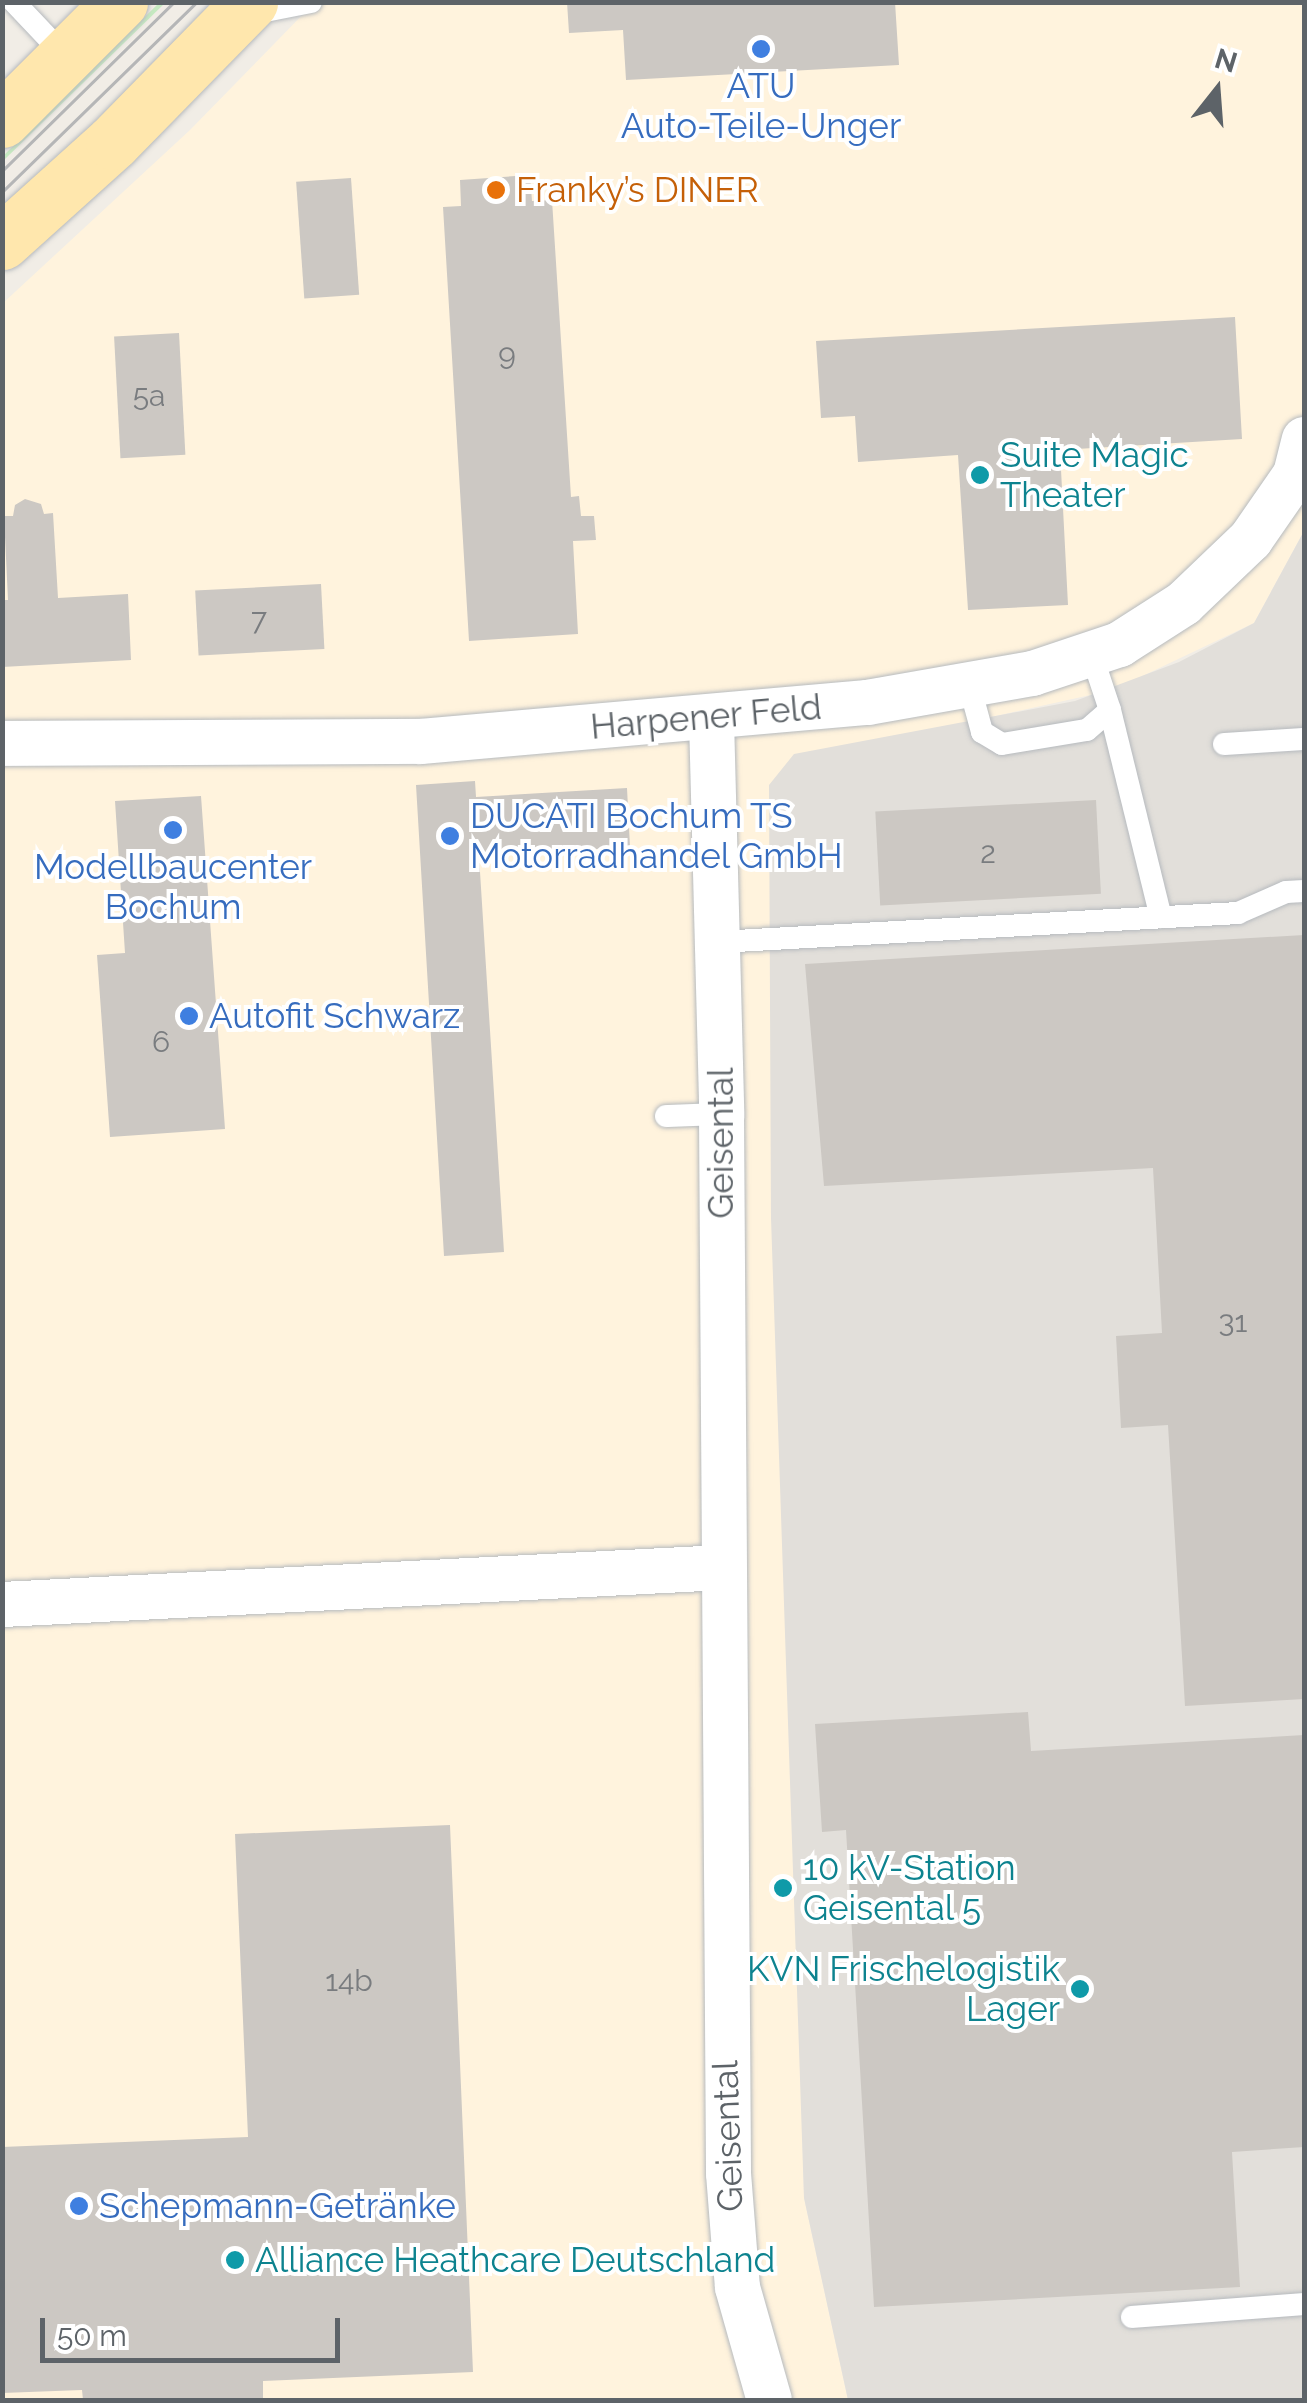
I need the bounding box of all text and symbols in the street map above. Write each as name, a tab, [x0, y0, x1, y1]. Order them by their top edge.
marker: ATU Auto-Teile-Unger	[750, 38, 772, 60]
north arrow	[1167, 40, 1267, 140]
text: N	[1211, 42, 1241, 80]
place label: ATU Auto-Teile-Unger	[621, 65, 901, 147]
place label: Franky’s DINER	[516, 169, 759, 211]
marker: Franky’s DINER	[485, 179, 507, 201]
house number: 9	[498, 336, 516, 372]
house number: 5a	[133, 378, 165, 414]
place label: Suite Magic Theater	[1000, 434, 1189, 516]
marker: Suite Magic Theater	[969, 464, 991, 486]
house number: 7	[251, 602, 267, 638]
street label: Harpener Feld	[588, 686, 824, 748]
place label: DUCATI Bochum TS Motorradhandel GmbH	[470, 795, 844, 877]
marker: Modellbaucenter Bochum	[162, 819, 184, 841]
marker: DUCATI Bochum TS Motorradhandel GmbH	[439, 825, 461, 847]
house number: 2	[980, 835, 996, 871]
place label: Modellbaucenter Bochum	[34, 846, 312, 928]
place label: Autofit Schwarz	[209, 995, 460, 1037]
marker: Autofit Schwarz	[178, 1005, 200, 1027]
house number: 6	[152, 1024, 170, 1060]
street label: Geisental	[700, 1067, 742, 1219]
house number: 31	[1219, 1304, 1247, 1340]
place label: 10 kV-Station Geisental 5	[803, 1847, 1016, 1929]
marker: 10 kV-Station Geisental 5	[772, 1877, 794, 1899]
place label: KVN Frischelogistik Lager	[747, 1948, 1060, 2030]
house number: 14b	[325, 1963, 373, 1999]
marker: KVN Frischelogistik Lager	[1069, 1978, 1091, 2000]
street label: Geisental	[704, 2060, 752, 2212]
place label: Schepmann-Getränke	[99, 2185, 456, 2227]
marker: Schepmann-Getränke	[68, 2195, 90, 2217]
place label: Alliance Heathcare Deutschland	[255, 2239, 775, 2281]
marker: Alliance Heathcare Deutschland	[224, 2249, 246, 2271]
scale bar	[45, 2298, 345, 2360]
text: 50 m	[57, 2318, 127, 2353]

